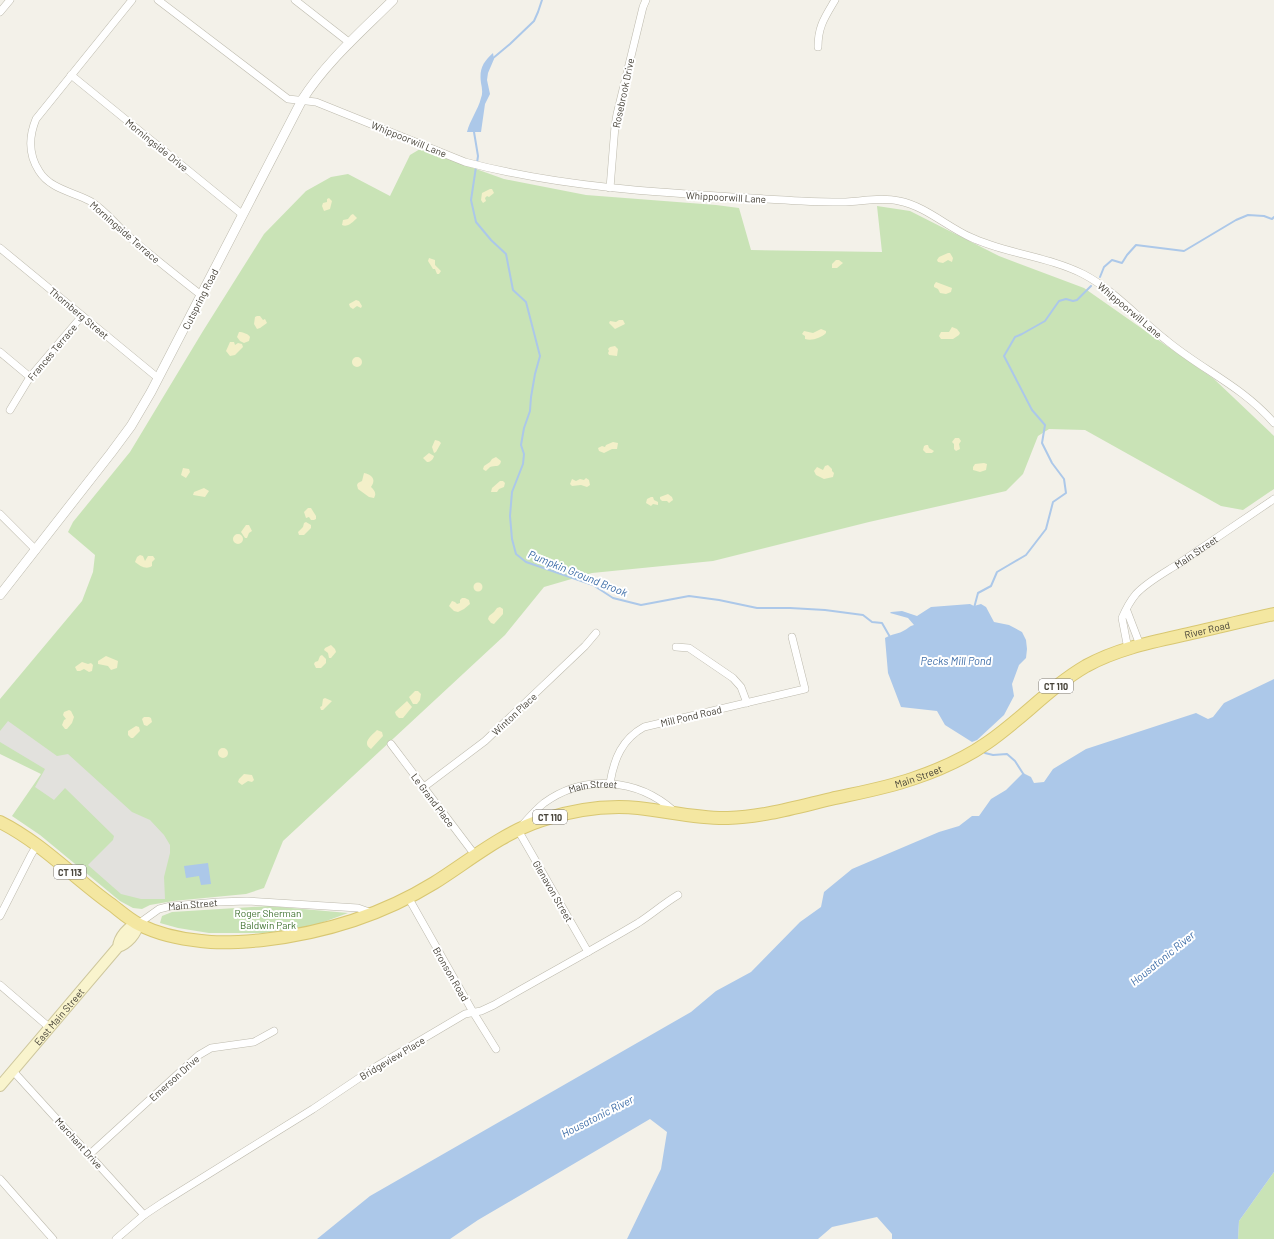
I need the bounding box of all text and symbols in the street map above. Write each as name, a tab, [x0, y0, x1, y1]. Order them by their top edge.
street label: Rosebrook Drive	[610, 57, 636, 129]
street label: Morningside Drive	[123, 116, 191, 174]
street label: Whippoorwill Lane	[370, 118, 448, 160]
street label: Whippoorwill Lane	[686, 189, 766, 205]
street label: Morningside Terrace	[88, 199, 162, 265]
street label: Cutspring Road	[180, 267, 220, 331]
street label: Whippoorwill Lane	[1095, 280, 1165, 340]
street label: Thornberg Street	[47, 285, 112, 342]
street label: Frances Terrace	[25, 321, 79, 383]
street label: Main Street	[1172, 533, 1220, 571]
water label: Pumpkin Ground Brook	[527, 547, 630, 599]
street label: River Road	[1183, 618, 1231, 641]
water label: Pecks Mill Pond	[921, 654, 992, 667]
road number: CT 110	[1039, 679, 1073, 693]
street label: Winton Place	[489, 690, 539, 738]
street label: Mill Pond Road	[659, 703, 723, 729]
street label: Main Street	[893, 762, 944, 790]
street label: Le Grand Place	[409, 771, 457, 829]
street label: Main Street	[567, 777, 619, 795]
road number: CT 110	[533, 810, 567, 824]
street label: Glenavon Street	[531, 858, 576, 924]
road number: CT 113	[54, 865, 86, 879]
street label: Main Street	[168, 896, 218, 912]
park label: Roger Sherman Baldwin Park	[235, 907, 301, 931]
water label: Housatonic River	[1127, 927, 1198, 988]
street label: Bronson Road	[431, 945, 471, 1003]
street label: East Main Street	[31, 985, 87, 1048]
street label: Bridgeview Place	[357, 1034, 427, 1082]
street label: Emerson Drive	[147, 1052, 201, 1104]
water label: Housatonic River	[559, 1092, 636, 1140]
street label: Marchant Drive	[53, 1115, 105, 1171]

